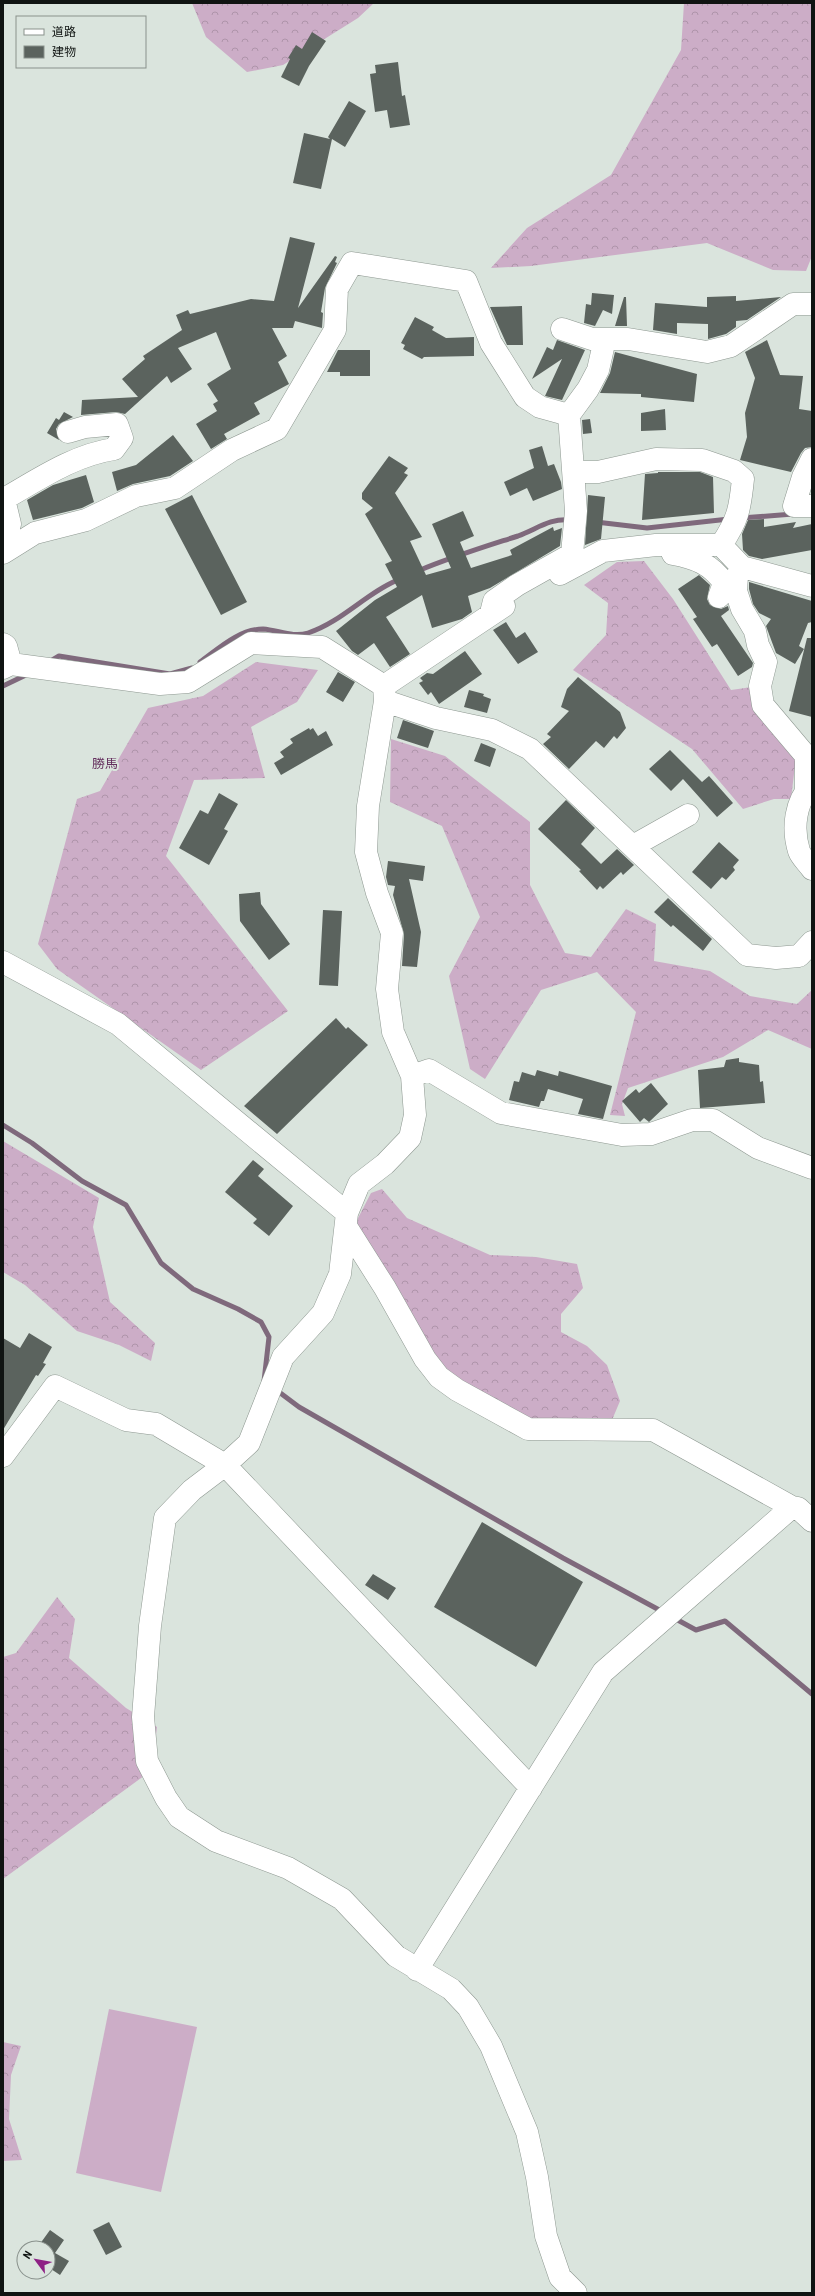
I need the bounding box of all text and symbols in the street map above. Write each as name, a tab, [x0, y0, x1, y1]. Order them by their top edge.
legend	[16, 16, 146, 68]
text: 道路	[52, 25, 76, 39]
text: 建物	[52, 45, 76, 59]
district label: 勝馬	[92, 756, 118, 771]
north arrow	[16, 2240, 56, 2280]
text: N	[21, 2248, 35, 2261]

